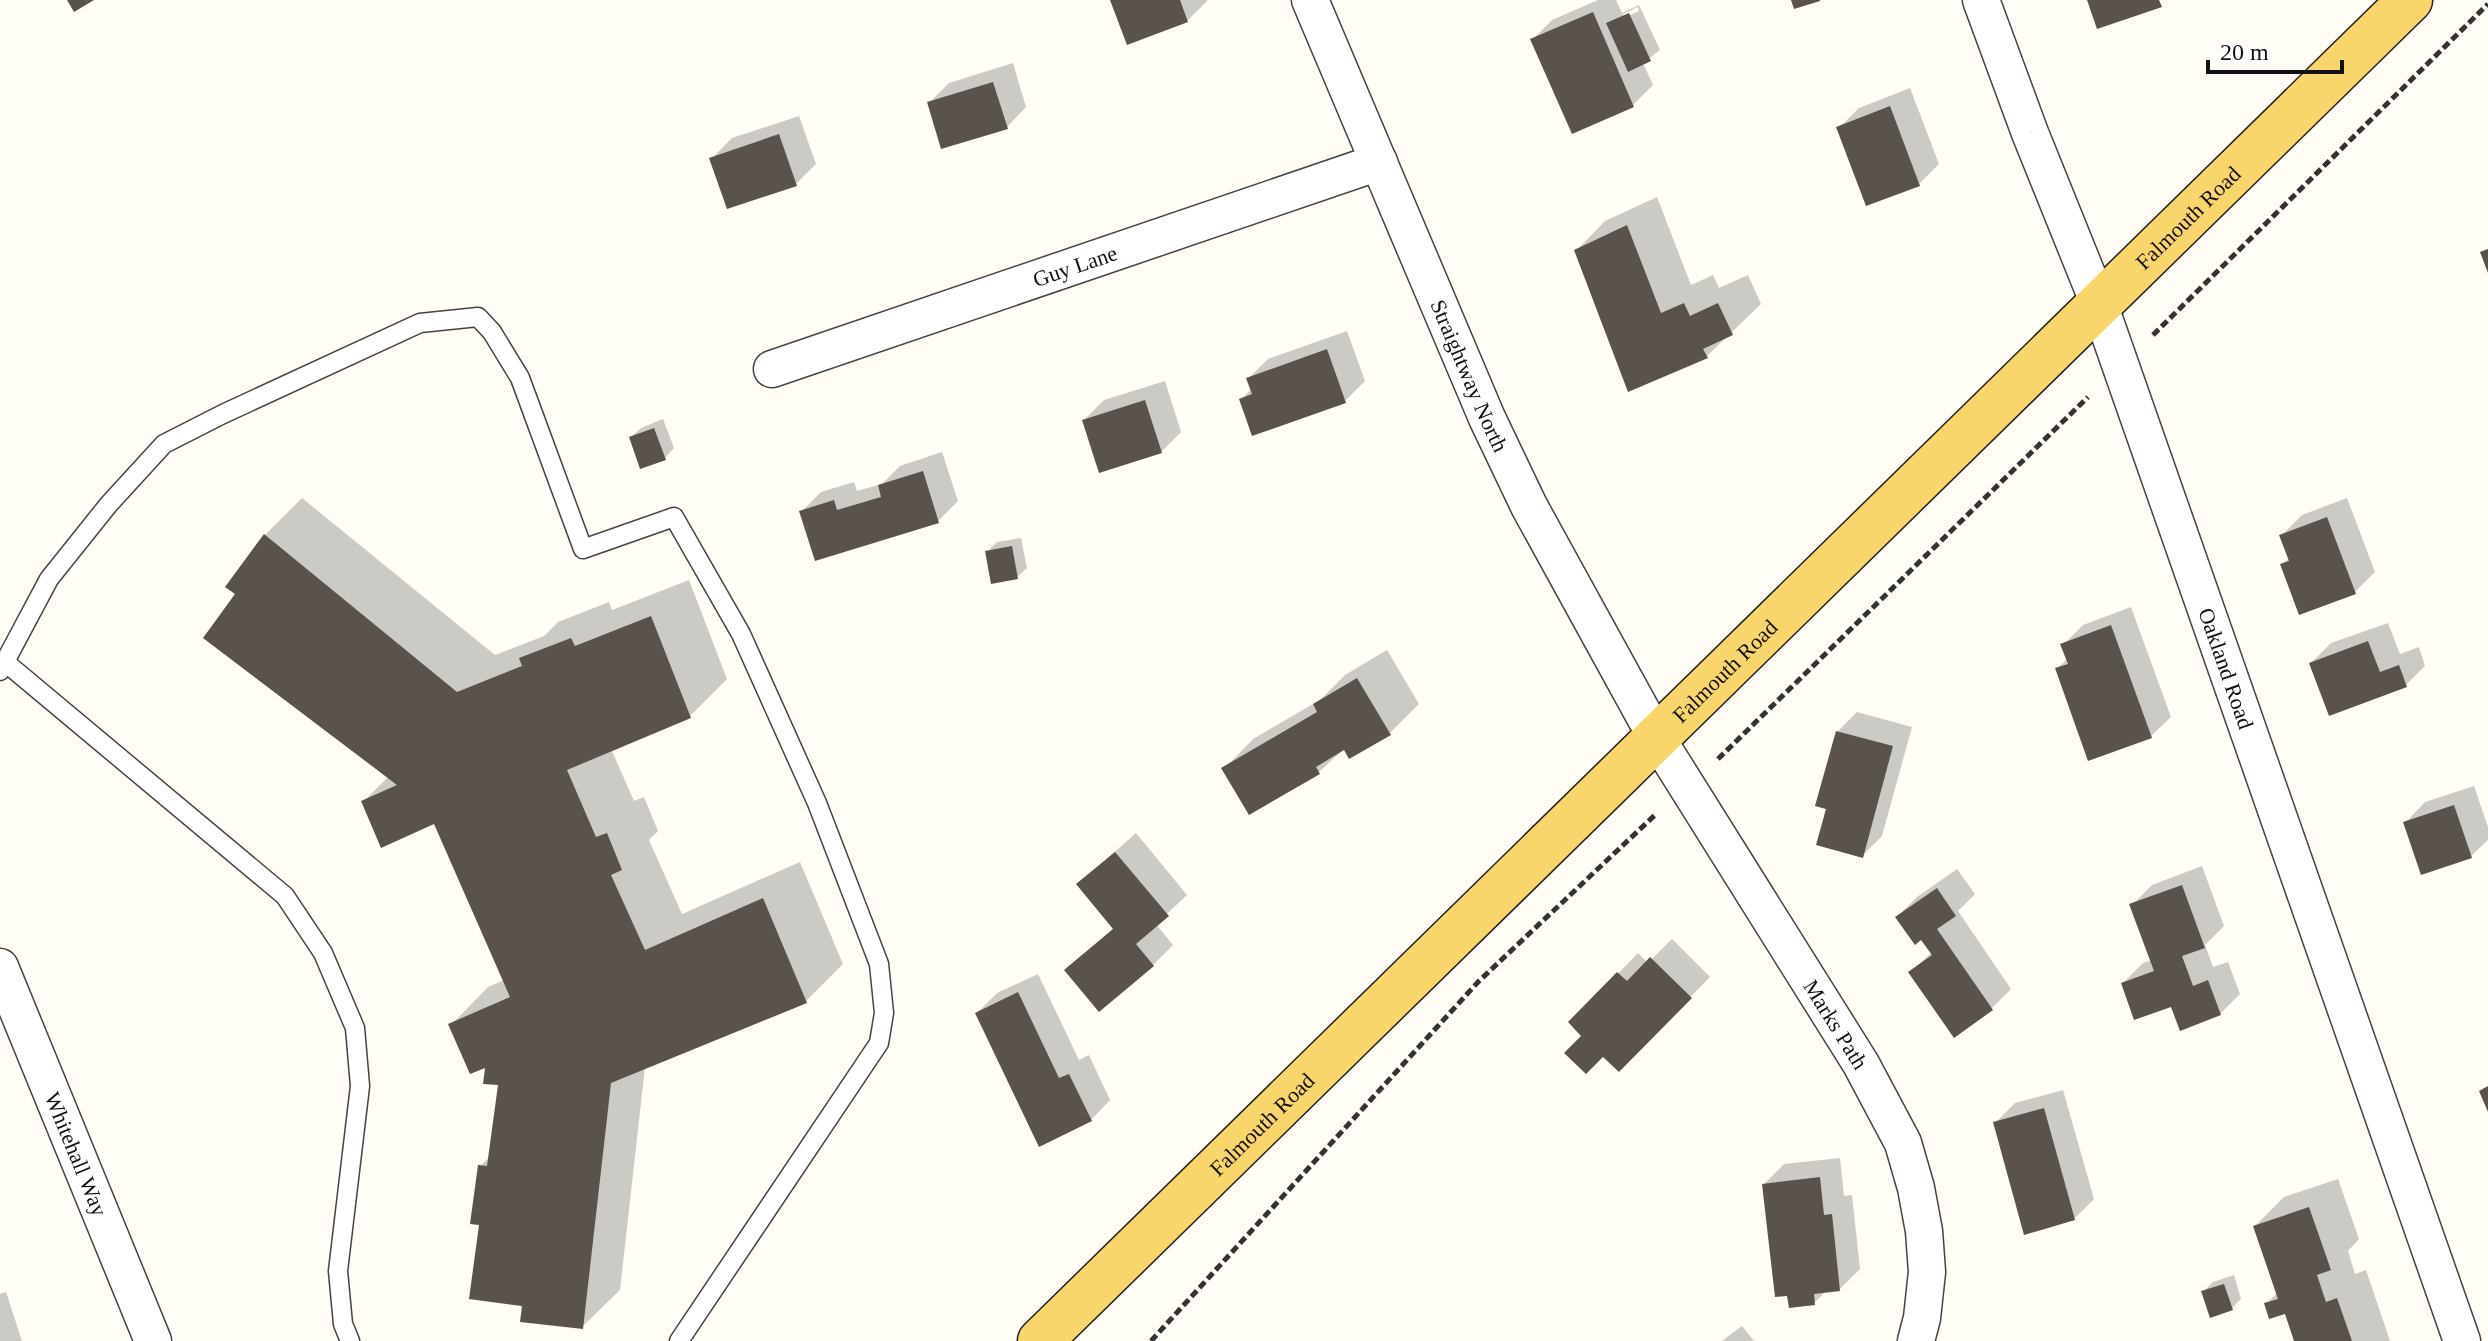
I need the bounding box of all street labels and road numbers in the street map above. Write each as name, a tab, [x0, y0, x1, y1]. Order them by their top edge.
street label: Falmouth Road	[2130, 161, 2245, 274]
street label: Guy Lane	[1029, 240, 1120, 292]
street label: Straightway North	[1426, 296, 1514, 456]
street label: Oakland Road	[2194, 604, 2259, 732]
street label: Falmouth Road	[1667, 614, 1782, 727]
street label: Marks Path	[1799, 975, 1873, 1074]
street label: Falmouth Road	[1204, 1068, 1319, 1181]
street label: Whitehall Way	[40, 1088, 113, 1220]

